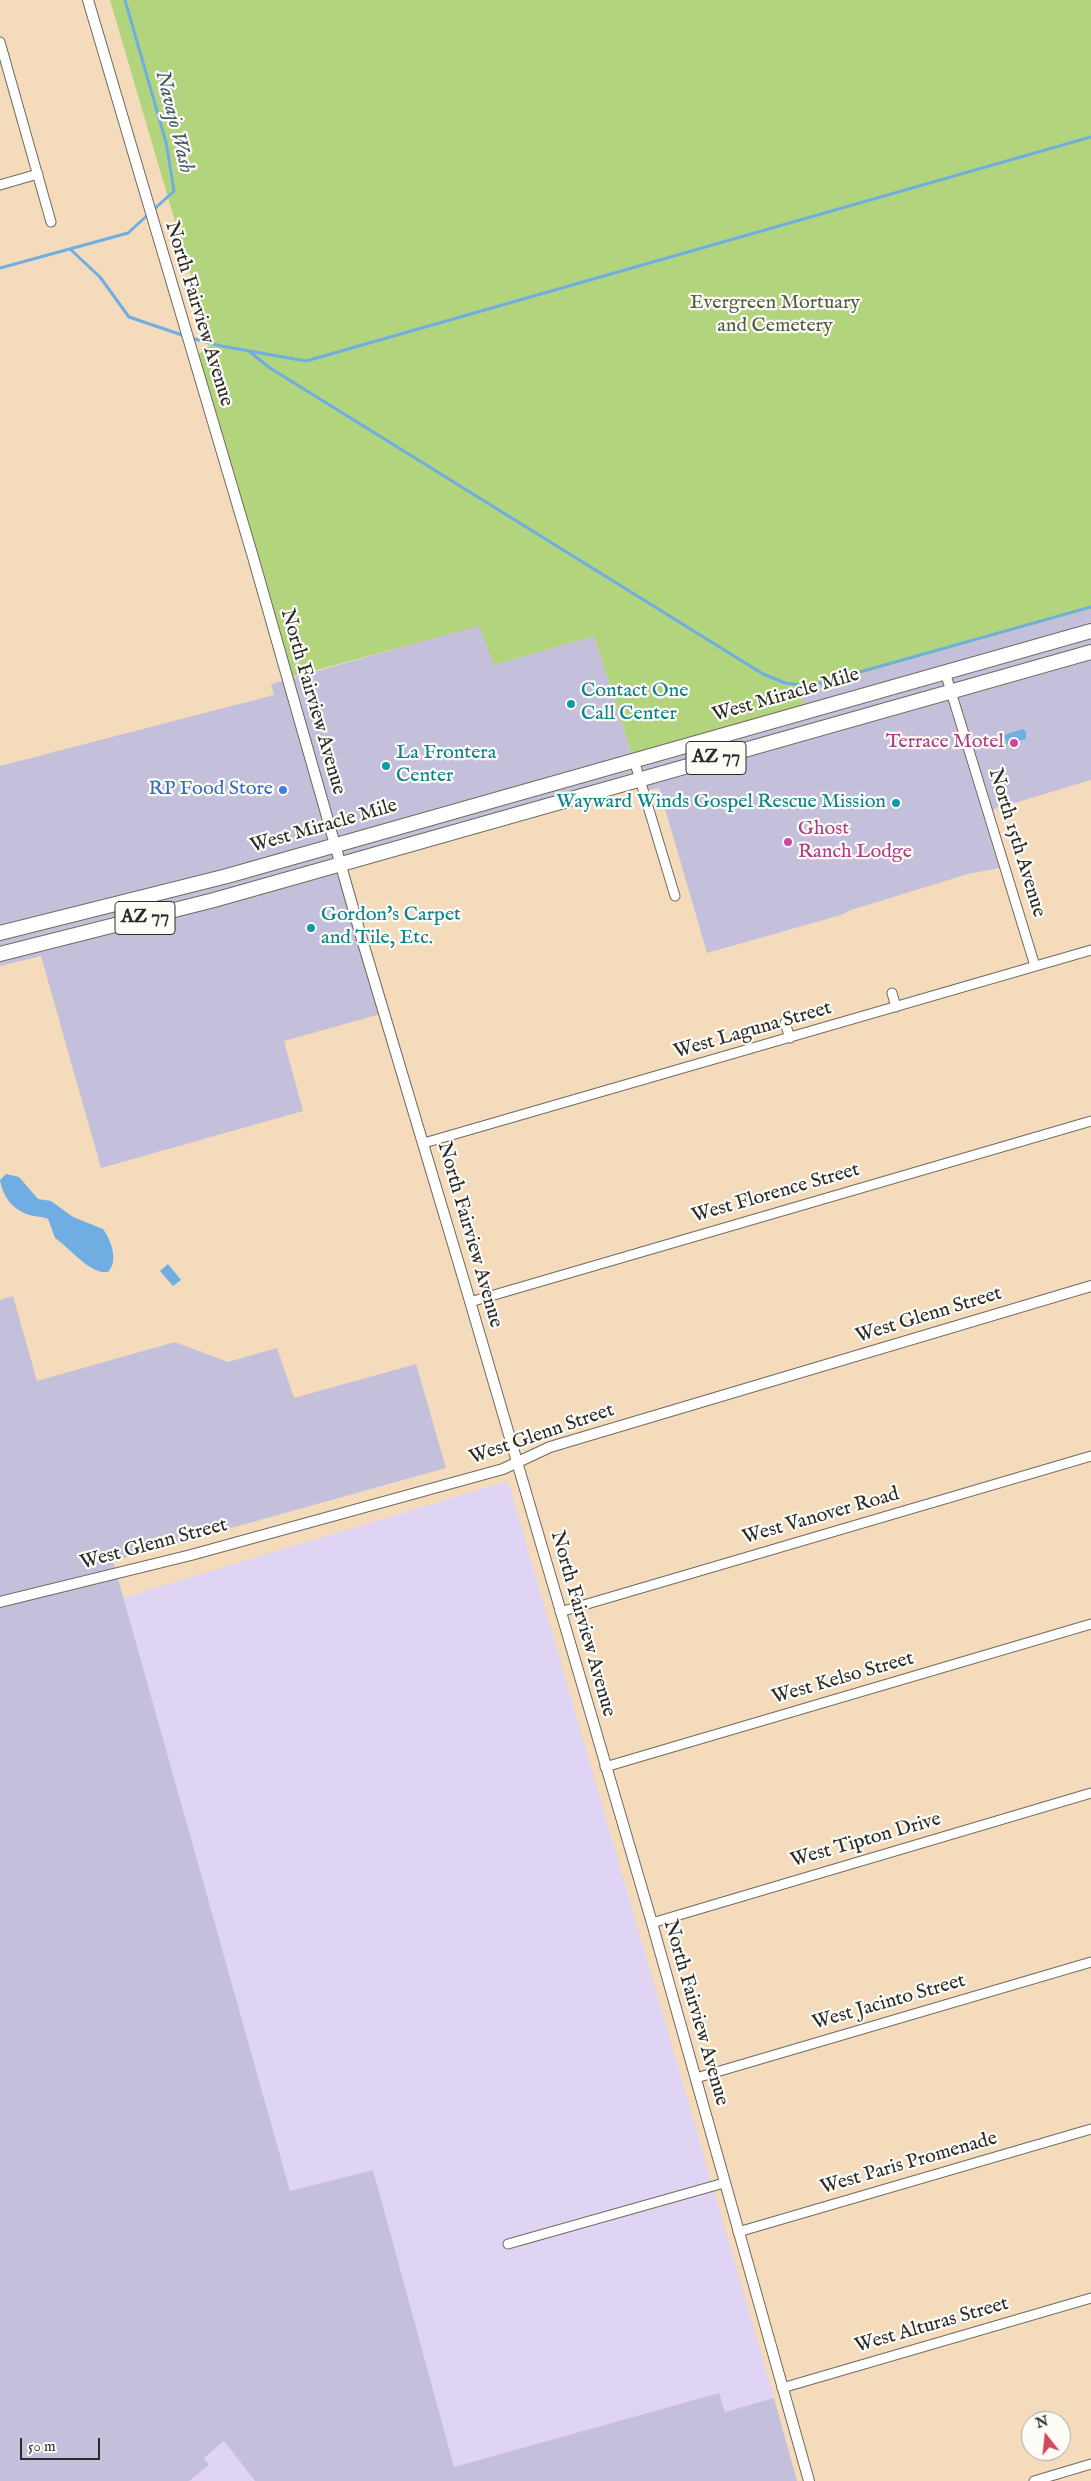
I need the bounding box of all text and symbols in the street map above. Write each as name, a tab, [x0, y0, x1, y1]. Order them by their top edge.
water label: Navajo Wash	[148, 68, 198, 176]
street label: North Fairview Avenue	[158, 219, 238, 409]
park label: Evergreen Mortuary and Cemetery	[690, 292, 860, 339]
street label: North Fairview Avenue	[274, 606, 350, 798]
street label: West Miracle Mile	[710, 664, 862, 728]
place label: Contact One Call Center	[581, 680, 688, 727]
marker: Contact One Call Center	[565, 698, 577, 710]
place label: Terrace Motel	[886, 731, 1004, 755]
marker: Terrace Motel	[1008, 737, 1020, 749]
road number: AZ 77	[686, 741, 746, 774]
place label: La Frontera Center	[396, 742, 496, 789]
marker: La Frontera Center	[380, 760, 392, 772]
street label: North 15th Avenue	[982, 766, 1050, 920]
place label: RP Food Store	[149, 778, 273, 802]
marker: RP Food Store	[277, 784, 289, 796]
place label: Wayward Winds Gospel Rescue Mission	[556, 791, 886, 815]
street label: West Miracle Mile	[248, 795, 400, 859]
marker: Wayward Winds Gospel Rescue Mission	[890, 797, 902, 809]
place label: Ghost Ranch Lodge	[798, 818, 912, 865]
marker: Ghost Ranch Lodge	[782, 836, 794, 848]
road number: AZ 77	[115, 901, 175, 934]
place label: Gordon's Carpet and Tile, Etc.	[321, 904, 461, 951]
marker: Gordon's Carpet and Tile, Etc.	[305, 922, 317, 934]
street label: West Laguna Street	[671, 997, 835, 1065]
street label: North Fairview Avenue	[431, 1139, 507, 1331]
street label: West Florence Street	[689, 1159, 863, 1229]
street label: West Glenn Street	[853, 1282, 1005, 1350]
street label: West Glenn Street	[467, 1399, 617, 1471]
street label: West Vanover Road	[740, 1483, 902, 1551]
street label: West Glenn Street	[78, 1514, 230, 1576]
street label: North Fairview Avenue	[544, 1528, 620, 1720]
street label: West Kelso Street	[769, 1647, 917, 1711]
street label: West Tipton Drive	[788, 1808, 944, 1874]
street label: North Fairview Avenue	[657, 1917, 733, 2109]
street label: West Jacinto Street	[810, 1970, 968, 2036]
street label: West Paris Promenade	[818, 2127, 1000, 2201]
street label: West Alturas Street	[852, 2293, 1012, 2359]
north arrow	[1021, 2411, 1071, 2461]
text: N	[1034, 2412, 1050, 2433]
scale bar	[22, 2428, 102, 2460]
text: 50 m	[28, 2437, 56, 2456]

